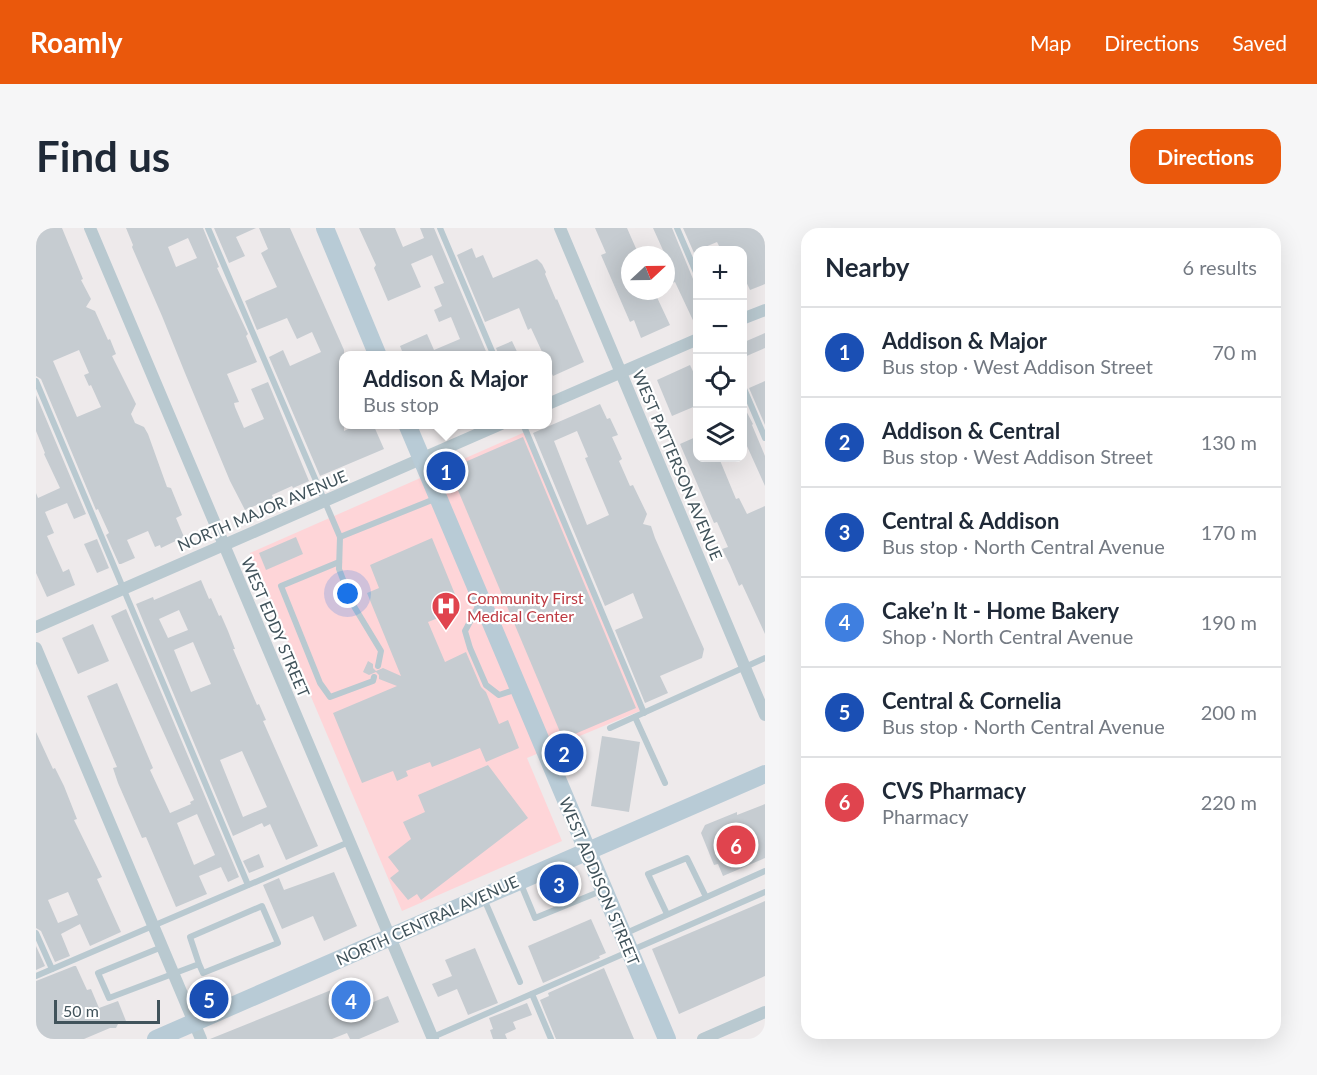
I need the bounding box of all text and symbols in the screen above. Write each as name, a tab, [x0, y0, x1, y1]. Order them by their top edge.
text: Roamly	[30, 25, 123, 59]
text: Map	[1030, 30, 1071, 55]
text: Directions	[1104, 30, 1199, 55]
text: Saved	[1232, 30, 1287, 55]
button: Directions	[1130, 129, 1281, 184]
text: Find us	[36, 131, 170, 181]
north arrow	[621, 246, 675, 300]
map controls	[693, 246, 747, 462]
button: +	[693, 246, 747, 300]
text: Nearby	[825, 251, 910, 283]
text: 6 results	[1182, 255, 1257, 279]
button: −	[693, 300, 747, 354]
text: Addison & Major	[882, 327, 1047, 354]
text: 1	[839, 340, 850, 364]
text: 70 m	[1212, 340, 1257, 364]
popup	[339, 351, 552, 429]
button: locate	[693, 354, 747, 408]
text: Bus stop · West Addison Street	[882, 354, 1153, 378]
text: Addison & Major	[363, 365, 528, 392]
street label: WEST PATTERSON AVENUE	[629, 367, 727, 563]
text: Bus stop	[363, 392, 439, 416]
button: layers	[693, 408, 747, 462]
text: Addison & Central	[882, 417, 1060, 444]
text: 2	[839, 430, 850, 454]
text: 130 m	[1201, 430, 1257, 454]
text: Bus stop · West Addison Street	[882, 444, 1153, 468]
pin: 1	[426, 448, 466, 494]
street label: NORTH MAJOR AVENUE	[174, 466, 350, 554]
text: Central & Addison	[882, 507, 1059, 534]
text: 3	[839, 520, 850, 544]
text: 170 m	[1201, 520, 1257, 544]
text: Bus stop · North Central Avenue	[882, 534, 1165, 558]
street label: WEST EDDY STREET	[238, 554, 314, 700]
your location	[333, 579, 362, 608]
place label: Community First Medical Center	[467, 588, 584, 625]
hospital icon: Community First Medical Center	[430, 590, 462, 632]
text: Cake’n It - Home Bakery	[882, 597, 1119, 624]
text: 4	[839, 610, 850, 634]
text: 190 m	[1201, 610, 1257, 634]
text: Shop · North Central Avenue	[882, 624, 1133, 648]
text: Central & Cornelia	[882, 687, 1061, 714]
text: 5	[839, 700, 850, 724]
text: 200 m	[1201, 700, 1257, 724]
text: Bus stop · North Central Avenue	[882, 714, 1165, 738]
pin: 2	[544, 730, 584, 776]
text: CVS Pharmacy	[882, 777, 1026, 804]
text: 6	[839, 790, 850, 814]
text: 220 m	[1201, 790, 1257, 814]
street label: WEST ADDISON STREET	[556, 794, 644, 968]
text: Pharmacy	[882, 804, 969, 828]
pin: 6	[716, 822, 756, 868]
pin: 3	[540, 862, 578, 906]
street label: NORTH CENTRAL AVENUE	[333, 871, 521, 969]
pin: 5	[190, 976, 228, 1022]
pin: 4	[332, 978, 370, 1022]
scale bar	[54, 997, 160, 1024]
text: 50 m	[63, 1001, 99, 1020]

